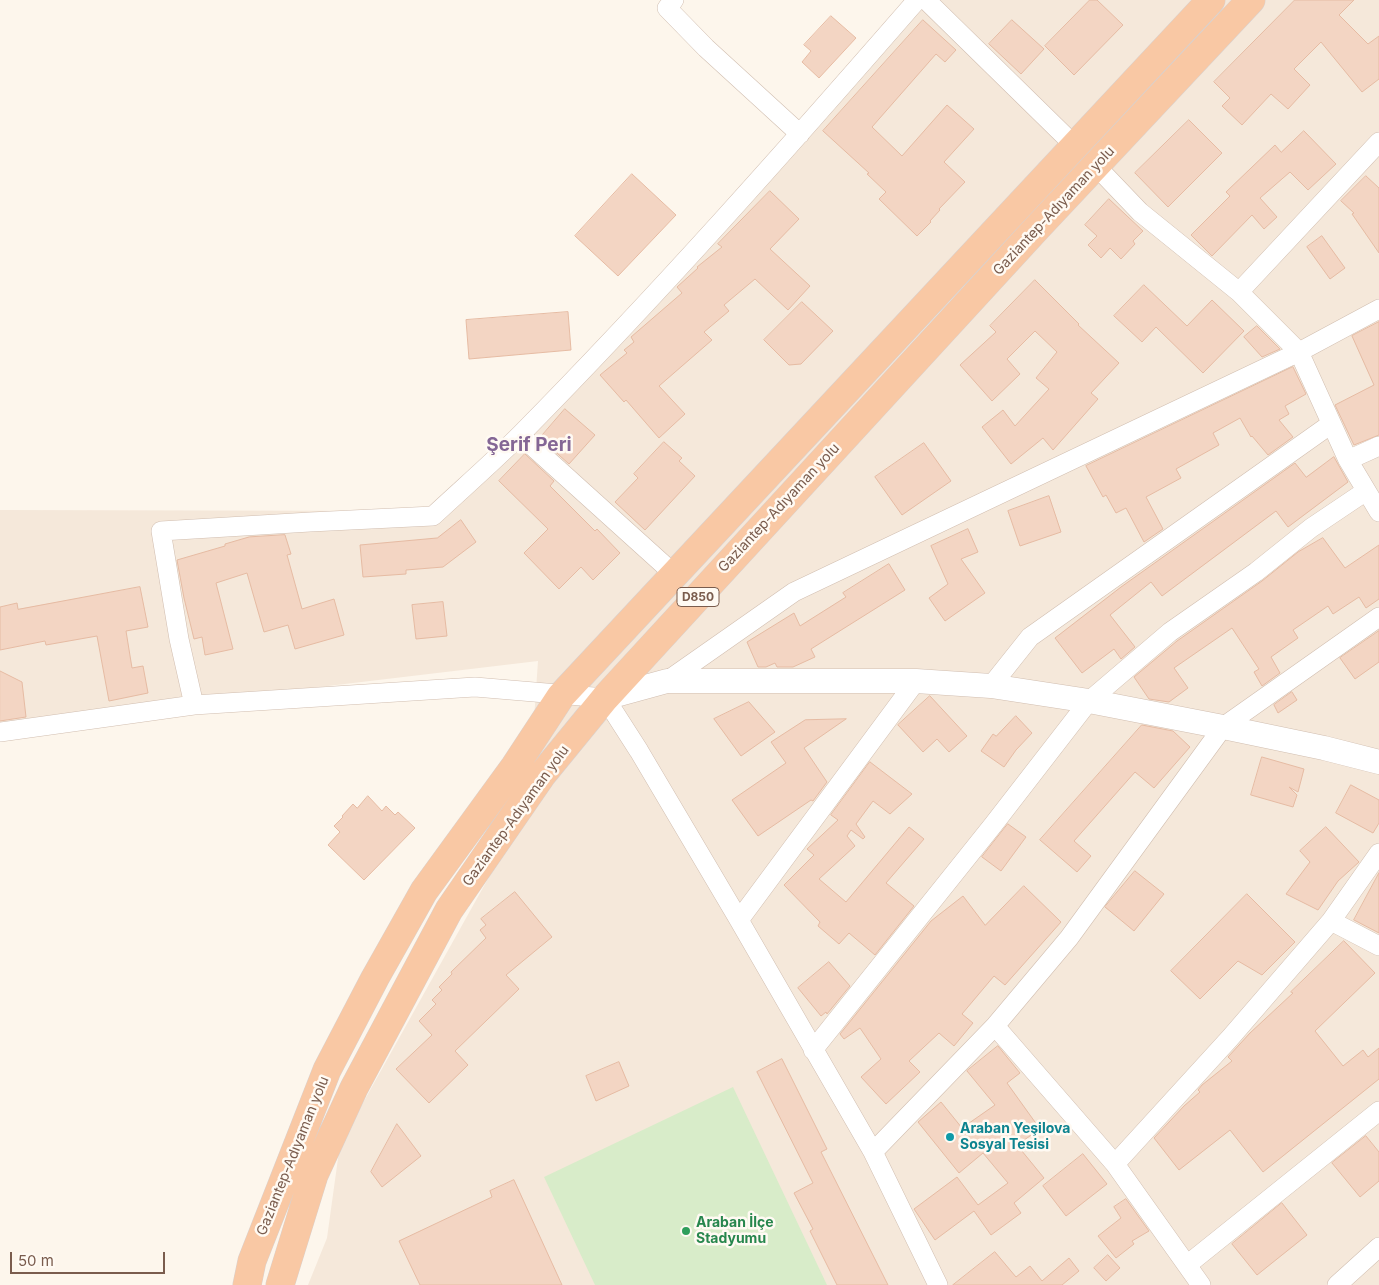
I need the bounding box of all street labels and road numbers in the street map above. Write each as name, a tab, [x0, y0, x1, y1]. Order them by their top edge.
street label: Gaziantep-Adıyaman yolu	[990, 143, 1118, 279]
street label: Gaziantep-Adıyaman yolu	[715, 440, 843, 576]
road number: D850	[677, 588, 719, 606]
street label: Gaziantep-Adıyaman yolu	[459, 742, 573, 890]
street label: Gaziantep-Adıyaman yolu	[253, 1074, 333, 1238]

